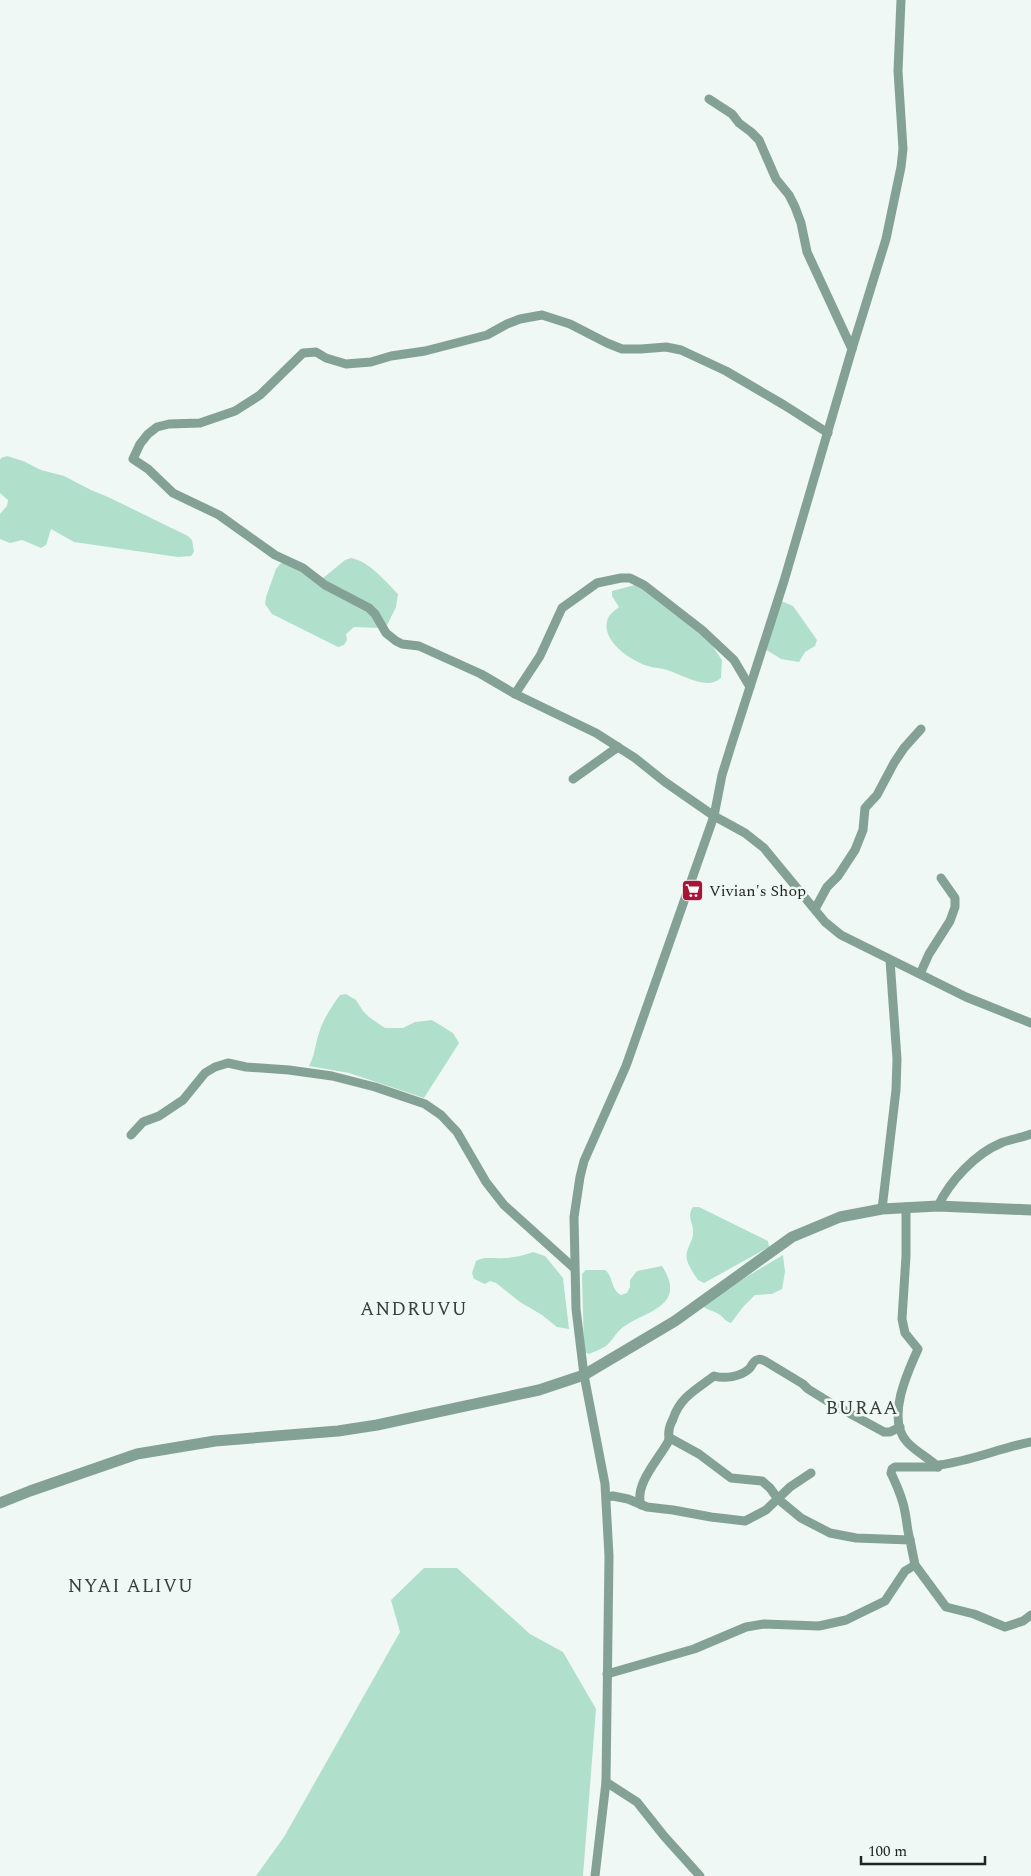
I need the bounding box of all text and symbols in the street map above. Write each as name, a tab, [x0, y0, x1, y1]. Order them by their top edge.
supermarket icon: Vivian's Shop	[681, 879, 705, 903]
place label: Vivian's Shop	[709, 879, 806, 903]
district label: ANDRUVU	[360, 1295, 468, 1324]
district label: BURAA	[825, 1394, 899, 1423]
district label: NYAI ALIVU	[68, 1572, 194, 1601]
scale bar	[861, 1834, 985, 1866]
text: 100 m	[868, 1840, 907, 1863]

